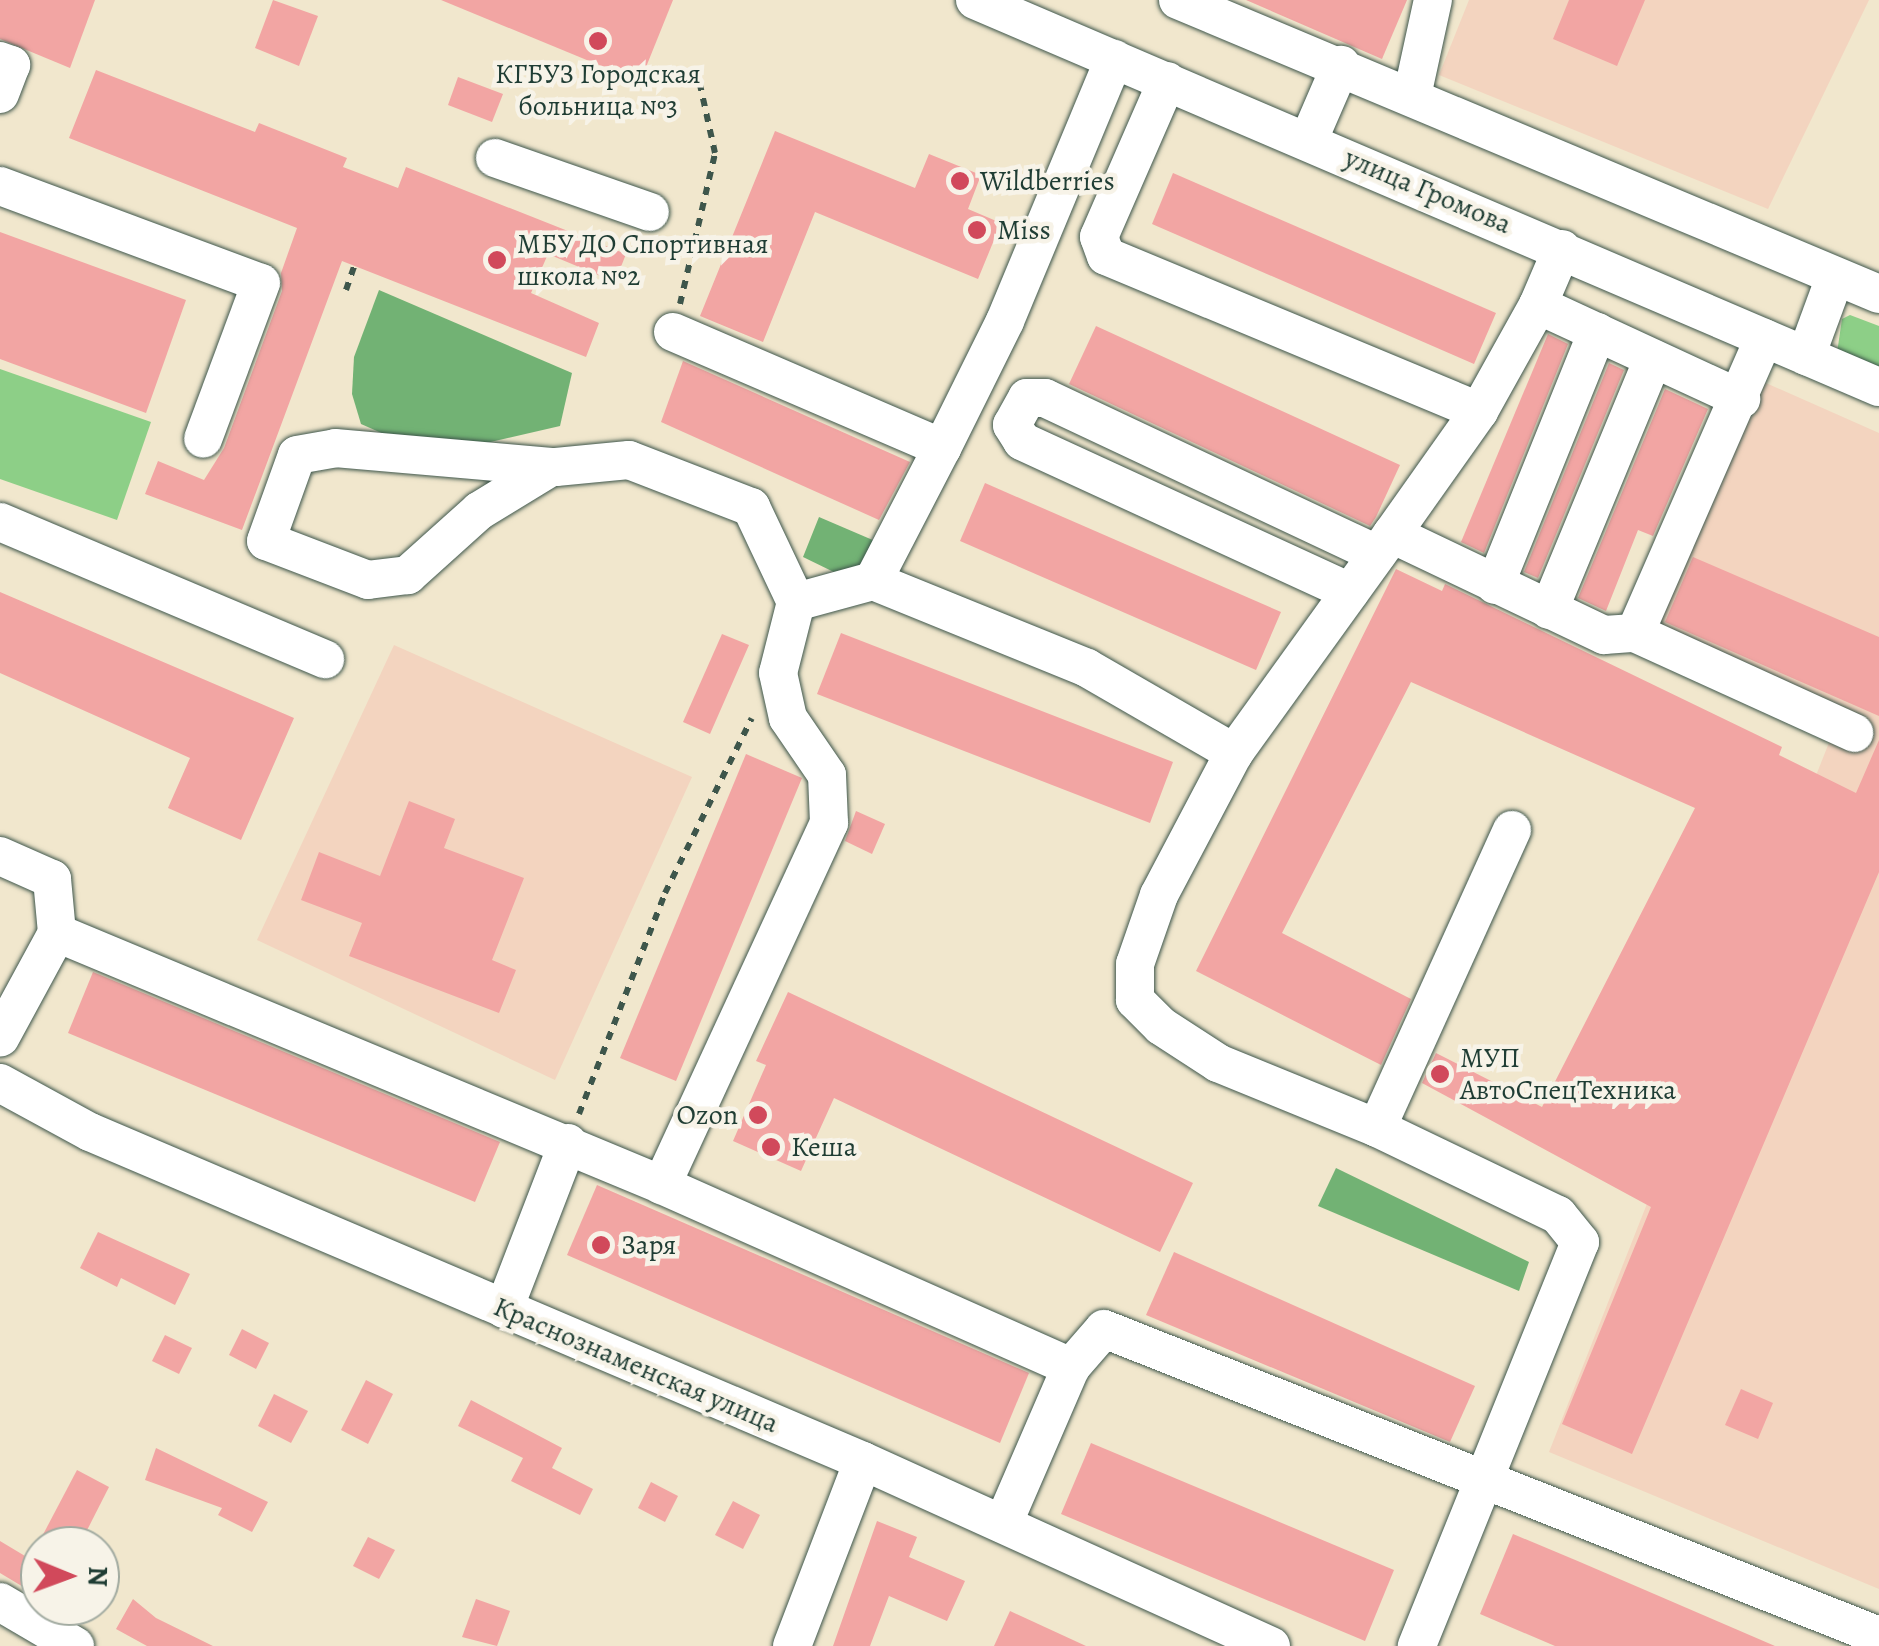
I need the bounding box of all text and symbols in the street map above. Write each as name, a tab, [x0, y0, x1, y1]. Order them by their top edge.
marker: КГБУЗ Городская больница №3	[587, 30, 609, 52]
place label: КГБУЗ Городская больница №3	[495, 57, 701, 123]
street label: улица Громова	[1340, 141, 1516, 241]
place label: Wildberries	[980, 164, 1115, 198]
marker: Wildberries	[949, 170, 971, 192]
place label: Miss	[997, 213, 1051, 247]
marker: Miss	[966, 219, 988, 241]
place label: МБУ ДО Спортивная школа №2	[517, 227, 769, 293]
marker: МБУ ДО Спортивная школа №2	[486, 249, 508, 271]
place label: МУП АвтоСпецТехника	[1460, 1041, 1676, 1107]
marker: МУП АвтоСпецТехника	[1429, 1063, 1451, 1085]
place label: Ozon	[676, 1098, 738, 1132]
marker: Ozon	[747, 1104, 769, 1126]
place label: Кеша	[791, 1130, 857, 1164]
marker: Кеша	[760, 1136, 782, 1158]
place label: Заря	[621, 1228, 676, 1262]
marker: Заря	[590, 1234, 612, 1256]
street label: Краснознаменская улица	[489, 1290, 783, 1440]
north arrow	[20, 1526, 120, 1626]
text: N	[79, 1566, 117, 1587]

